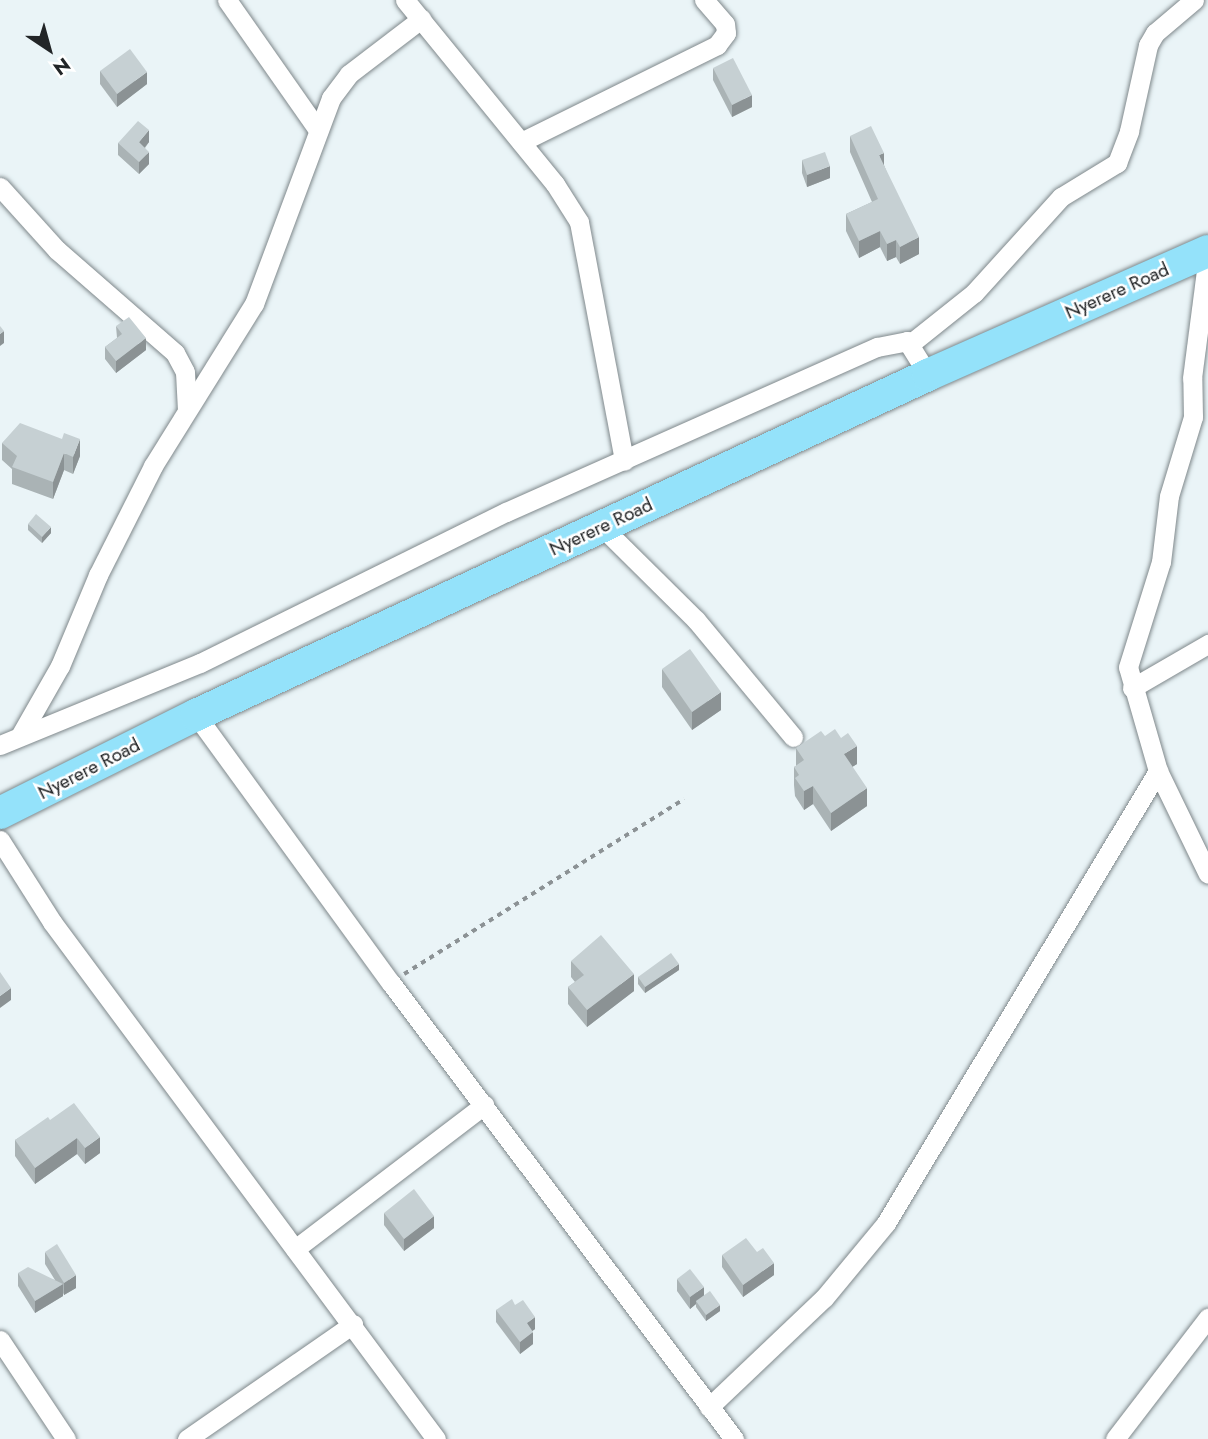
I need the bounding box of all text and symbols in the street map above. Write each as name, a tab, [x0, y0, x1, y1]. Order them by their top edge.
north arrow	[14, 14, 84, 84]
text: N	[48, 51, 76, 82]
street label: Nyerere Road	[1062, 258, 1172, 324]
street label: Nyerere Road	[546, 493, 656, 561]
street label: Nyerere Road	[34, 734, 144, 804]

